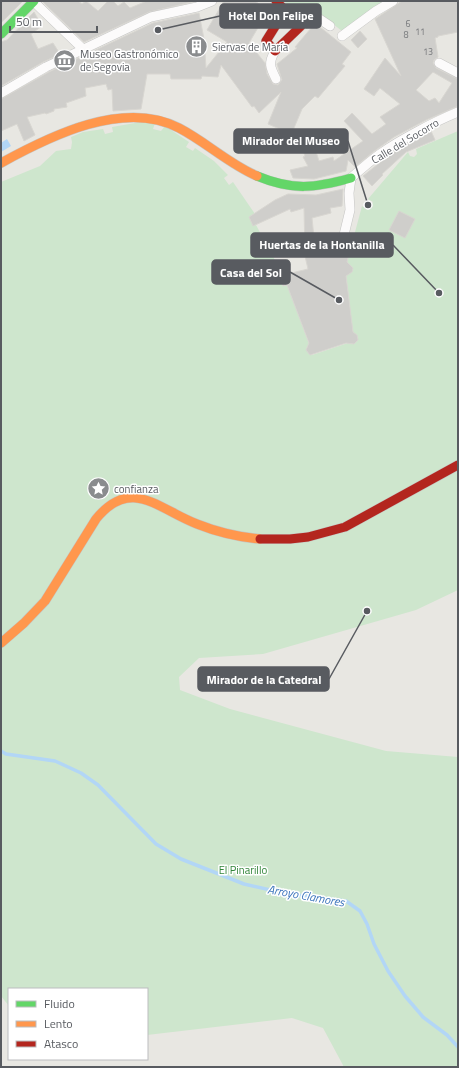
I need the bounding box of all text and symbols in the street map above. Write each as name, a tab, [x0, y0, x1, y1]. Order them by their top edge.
callout: Hotel Don Felipe	[220, 4, 321, 28]
text: Hotel Don Felipe	[228, 6, 314, 25]
scale bar	[10, 8, 97, 34]
text: 50 m	[16, 12, 42, 31]
house number: 6	[405, 17, 411, 30]
house number: 11	[415, 25, 425, 38]
house number: 8	[403, 28, 409, 41]
building icon: Siervas de María	[184, 34, 210, 60]
place label: Siervas de María	[212, 39, 289, 55]
house number: 13	[423, 45, 433, 58]
place label: Museo Gastronómico de Segovia	[80, 46, 179, 75]
museum icon: Museo Gastronómico de Segovia	[51, 47, 77, 73]
street label: Calle del Socorro	[368, 114, 442, 168]
callout: Mirador del Museo	[234, 129, 348, 153]
text: Mirador del Museo	[242, 131, 340, 150]
callout: Huertas de la Hontanilla	[251, 233, 393, 257]
text: Huertas de la Hontanilla	[259, 235, 385, 254]
callout: Casa del Sol	[212, 260, 290, 284]
text: Casa del Sol	[220, 263, 282, 282]
place icon: confianza	[86, 476, 112, 502]
place label: confianza	[114, 481, 159, 497]
callout: Mirador de la Catedral	[198, 667, 329, 691]
text: Mirador de la Catedral	[207, 670, 322, 689]
park label: El Pinarillo	[219, 862, 267, 878]
water label: Arroyo Clamores	[266, 879, 347, 912]
legend	[8, 988, 148, 1060]
text: Fluido	[44, 994, 75, 1013]
text: Lento	[44, 1014, 73, 1033]
text: Atasco	[44, 1034, 78, 1053]

